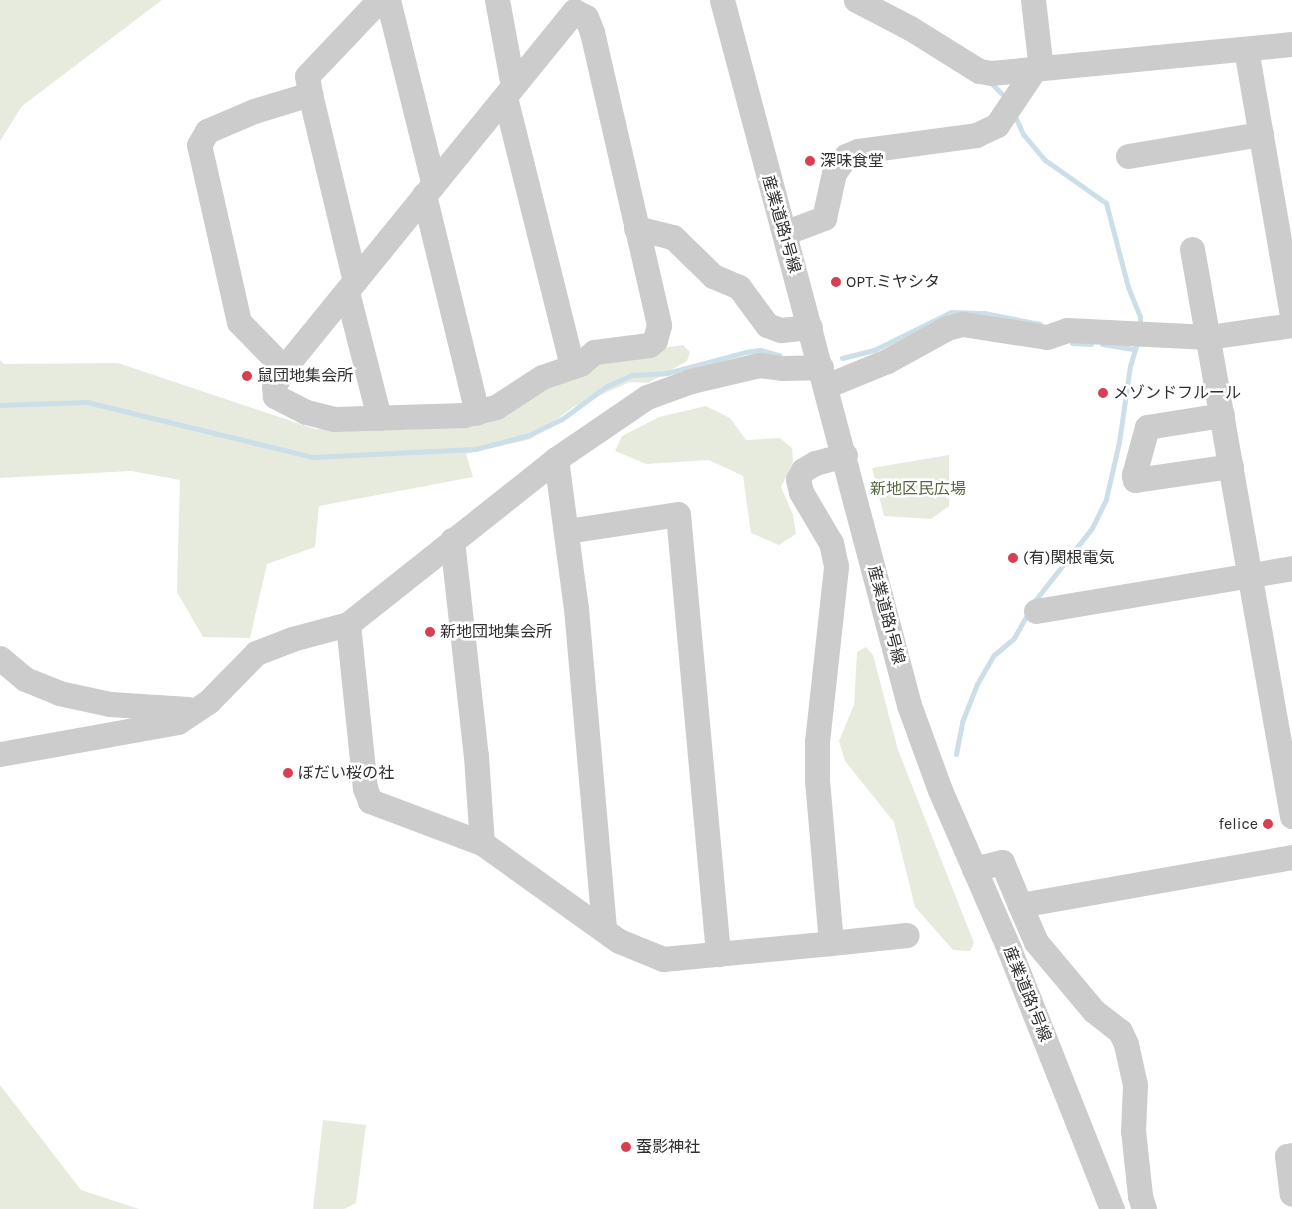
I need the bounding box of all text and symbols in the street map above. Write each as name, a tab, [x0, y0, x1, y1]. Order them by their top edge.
place label: 深味食堂	[820, 151, 884, 171]
marker: 深味食堂	[804, 155, 816, 167]
street label: 産業道路1号線	[758, 173, 804, 275]
place label: OPT.ミヤシタ	[846, 272, 940, 292]
marker: OPT.ミヤシタ	[830, 276, 842, 288]
place label: 鼠団地集会所	[257, 366, 353, 386]
marker: 鼠団地集会所	[241, 370, 253, 382]
place label: メゾンドフルール	[1113, 383, 1241, 403]
marker: メゾンドフルール	[1097, 387, 1109, 399]
park label: 新地区民広場	[870, 479, 966, 499]
place label: (有)関根電気	[1023, 548, 1114, 568]
marker: (有)関根電気	[1007, 552, 1019, 564]
street label: 産業道路1号線	[864, 564, 908, 666]
place label: 新地団地集会所	[440, 622, 552, 642]
marker: 新地団地集会所	[424, 626, 436, 638]
place label: ぼだい桜の社	[298, 763, 394, 783]
marker: ぼだい桜の社	[282, 767, 294, 779]
place label: felice	[1219, 814, 1258, 834]
marker: felice	[1262, 818, 1274, 830]
street label: 産業道路1号線	[999, 943, 1055, 1045]
place label: 蚕影神社	[636, 1137, 700, 1157]
marker: 蚕影神社	[620, 1141, 632, 1153]

